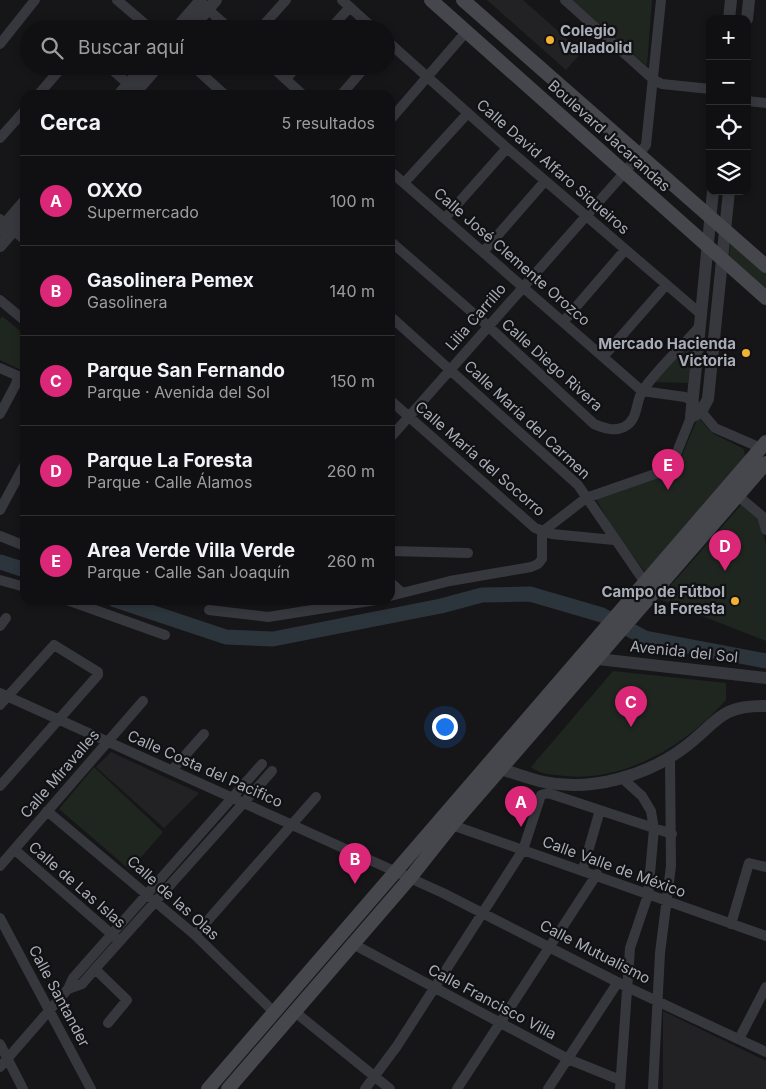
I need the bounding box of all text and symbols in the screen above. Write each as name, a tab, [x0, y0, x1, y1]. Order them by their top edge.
map controls	[706, 15, 751, 195]
button: +	[706, 15, 751, 60]
search box	[20, 20, 395, 75]
place label: Colegio Valladolid	[560, 21, 632, 57]
icon: search	[38, 34, 66, 62]
marker: Colegio Valladolid	[544, 34, 556, 46]
text: Buscar aquí	[78, 36, 184, 59]
button: −	[706, 60, 751, 105]
street label: Boulevard Jacarandas	[544, 76, 674, 196]
street label: Calle David Alfaro Siqueiros	[473, 95, 634, 238]
button: locate	[706, 105, 751, 150]
text: Cerca	[40, 110, 101, 135]
text: 5 resultados	[282, 113, 375, 133]
button: layers	[706, 150, 751, 195]
text: OXXO	[87, 179, 142, 202]
street label: Calle José Clemente Orozco	[430, 183, 594, 330]
text: A	[50, 191, 62, 211]
text: 100 m	[330, 191, 375, 211]
text: Supermercado	[87, 202, 199, 222]
text: Gasolinera Pemex	[87, 269, 254, 292]
street label: Lilia Carrillo	[441, 279, 510, 354]
text: B	[51, 281, 61, 301]
text: 140 m	[330, 281, 375, 301]
text: Gasolinera	[87, 292, 168, 312]
street label: Calle Diego Rivera	[498, 314, 607, 415]
place label: Mercado Hacienda Victoria	[598, 334, 736, 370]
marker: Mercado Hacienda Victoria	[740, 347, 752, 359]
street label: Calle María del Carmen	[460, 356, 594, 483]
text: Parque San Fernando	[87, 359, 285, 382]
text: C	[50, 371, 62, 391]
text: 150 m	[330, 371, 375, 391]
text: Parque · Avenida del Sol	[87, 382, 270, 402]
street label: Calle María del Socorro	[411, 397, 549, 520]
text: Parque La Foresta	[87, 449, 253, 472]
pin: E	[652, 449, 684, 490]
text: D	[50, 461, 62, 481]
text: 260 m	[327, 461, 375, 481]
text: Parque · Calle Álamos	[87, 472, 252, 492]
pin: D	[709, 530, 741, 571]
text: Area Verde Villa Verde	[87, 539, 295, 562]
text: E	[51, 551, 61, 571]
text: 260 m	[327, 551, 375, 571]
text: Parque · Calle San Joaquín	[87, 562, 290, 582]
place label: Campo de Fútbol la Foresta	[601, 582, 725, 618]
marker: Campo de Fútbol la Foresta	[729, 595, 741, 607]
street label: Avenida del Sol	[629, 636, 739, 667]
pin: C	[615, 686, 647, 727]
your location	[432, 714, 458, 740]
street label: Calle Miravalles	[16, 725, 103, 822]
street label: Calle Costa del Pacifico	[125, 726, 286, 811]
pin: A	[505, 786, 537, 827]
street label: Calle Valle de México	[540, 832, 689, 901]
street label: Calle de Las Islas	[25, 837, 130, 932]
pin: B	[339, 843, 371, 884]
street label: Calle de las Olas	[123, 851, 223, 944]
street label: Calle Mutualismo	[537, 915, 654, 988]
street label: Calle Santander	[25, 942, 94, 1050]
street label: Calle Francisco Villa	[425, 960, 560, 1043]

